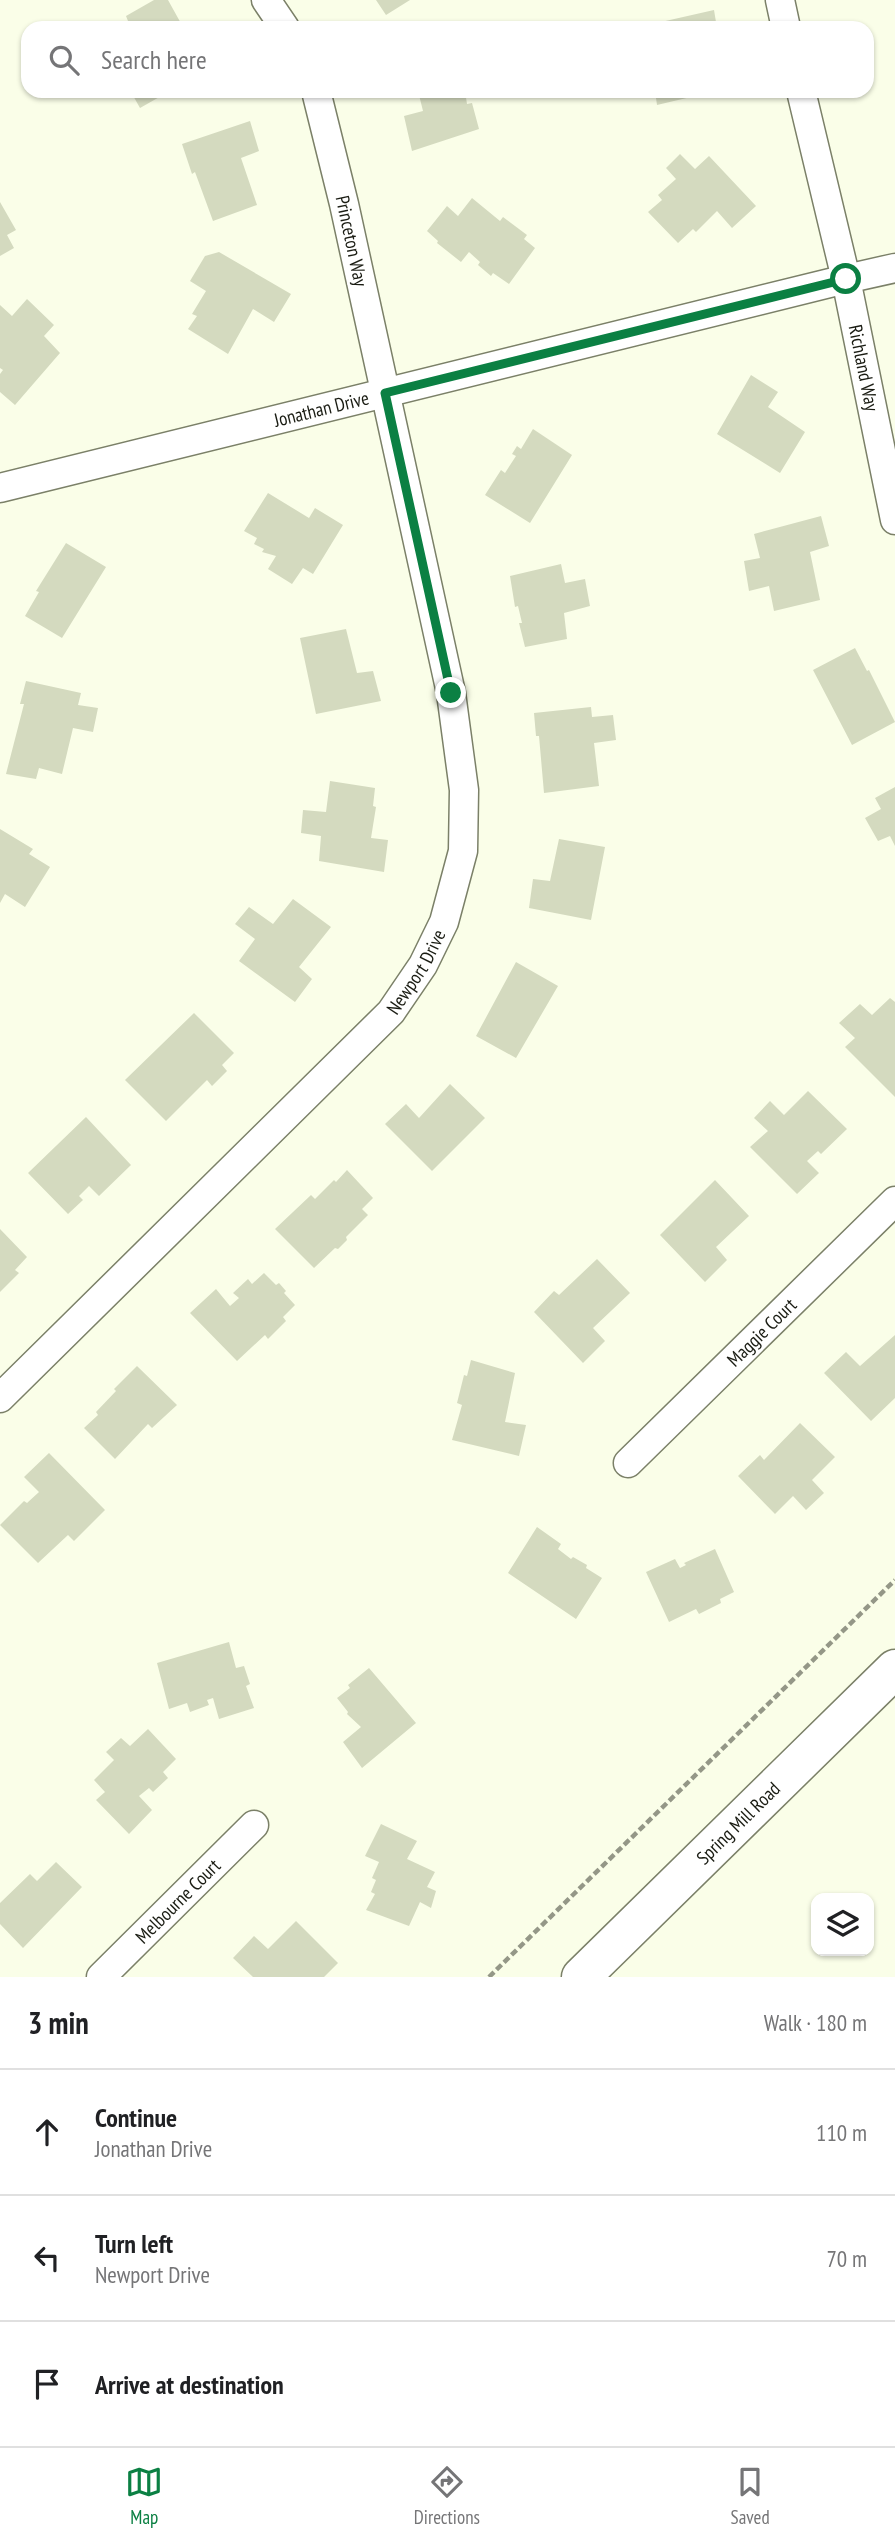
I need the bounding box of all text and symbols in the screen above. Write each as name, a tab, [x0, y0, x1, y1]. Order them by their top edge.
search box	[21, 21, 874, 98]
icon: search	[45, 41, 83, 79]
text: Search here	[101, 43, 207, 76]
street label: Princeton Way	[331, 193, 374, 289]
route start	[830, 263, 861, 294]
street label: Richland Way	[844, 323, 885, 414]
street label: Jonathan Drive	[270, 385, 371, 432]
route end	[435, 677, 466, 708]
street label: Newport Drive	[381, 925, 451, 1019]
street label: Maggie Court	[722, 1292, 802, 1371]
street label: Spring Mill Road	[691, 1777, 785, 1869]
street label: Melbourne Court	[130, 1853, 226, 1948]
map controls	[811, 1893, 874, 1956]
button: layers	[811, 1893, 874, 1956]
text: 3 min	[28, 2003, 89, 2042]
text: Walk · 180 m	[764, 2008, 867, 2037]
text: Continue	[95, 2101, 177, 2134]
icon: ahead	[28, 2113, 66, 2151]
text: 110 m	[816, 2118, 867, 2147]
text: Jonathan Drive	[95, 2134, 212, 2163]
text: Turn left	[95, 2227, 173, 2260]
icon: left	[28, 2239, 66, 2277]
text: 70 m	[826, 2244, 867, 2273]
text: Newport Drive	[95, 2260, 210, 2289]
icon: arrive	[28, 2365, 66, 2403]
text: Arrive at destination	[95, 2368, 284, 2401]
tab: Map	[125, 2463, 163, 2529]
tab: Directions	[414, 2463, 480, 2529]
tab: Saved	[731, 2463, 770, 2529]

